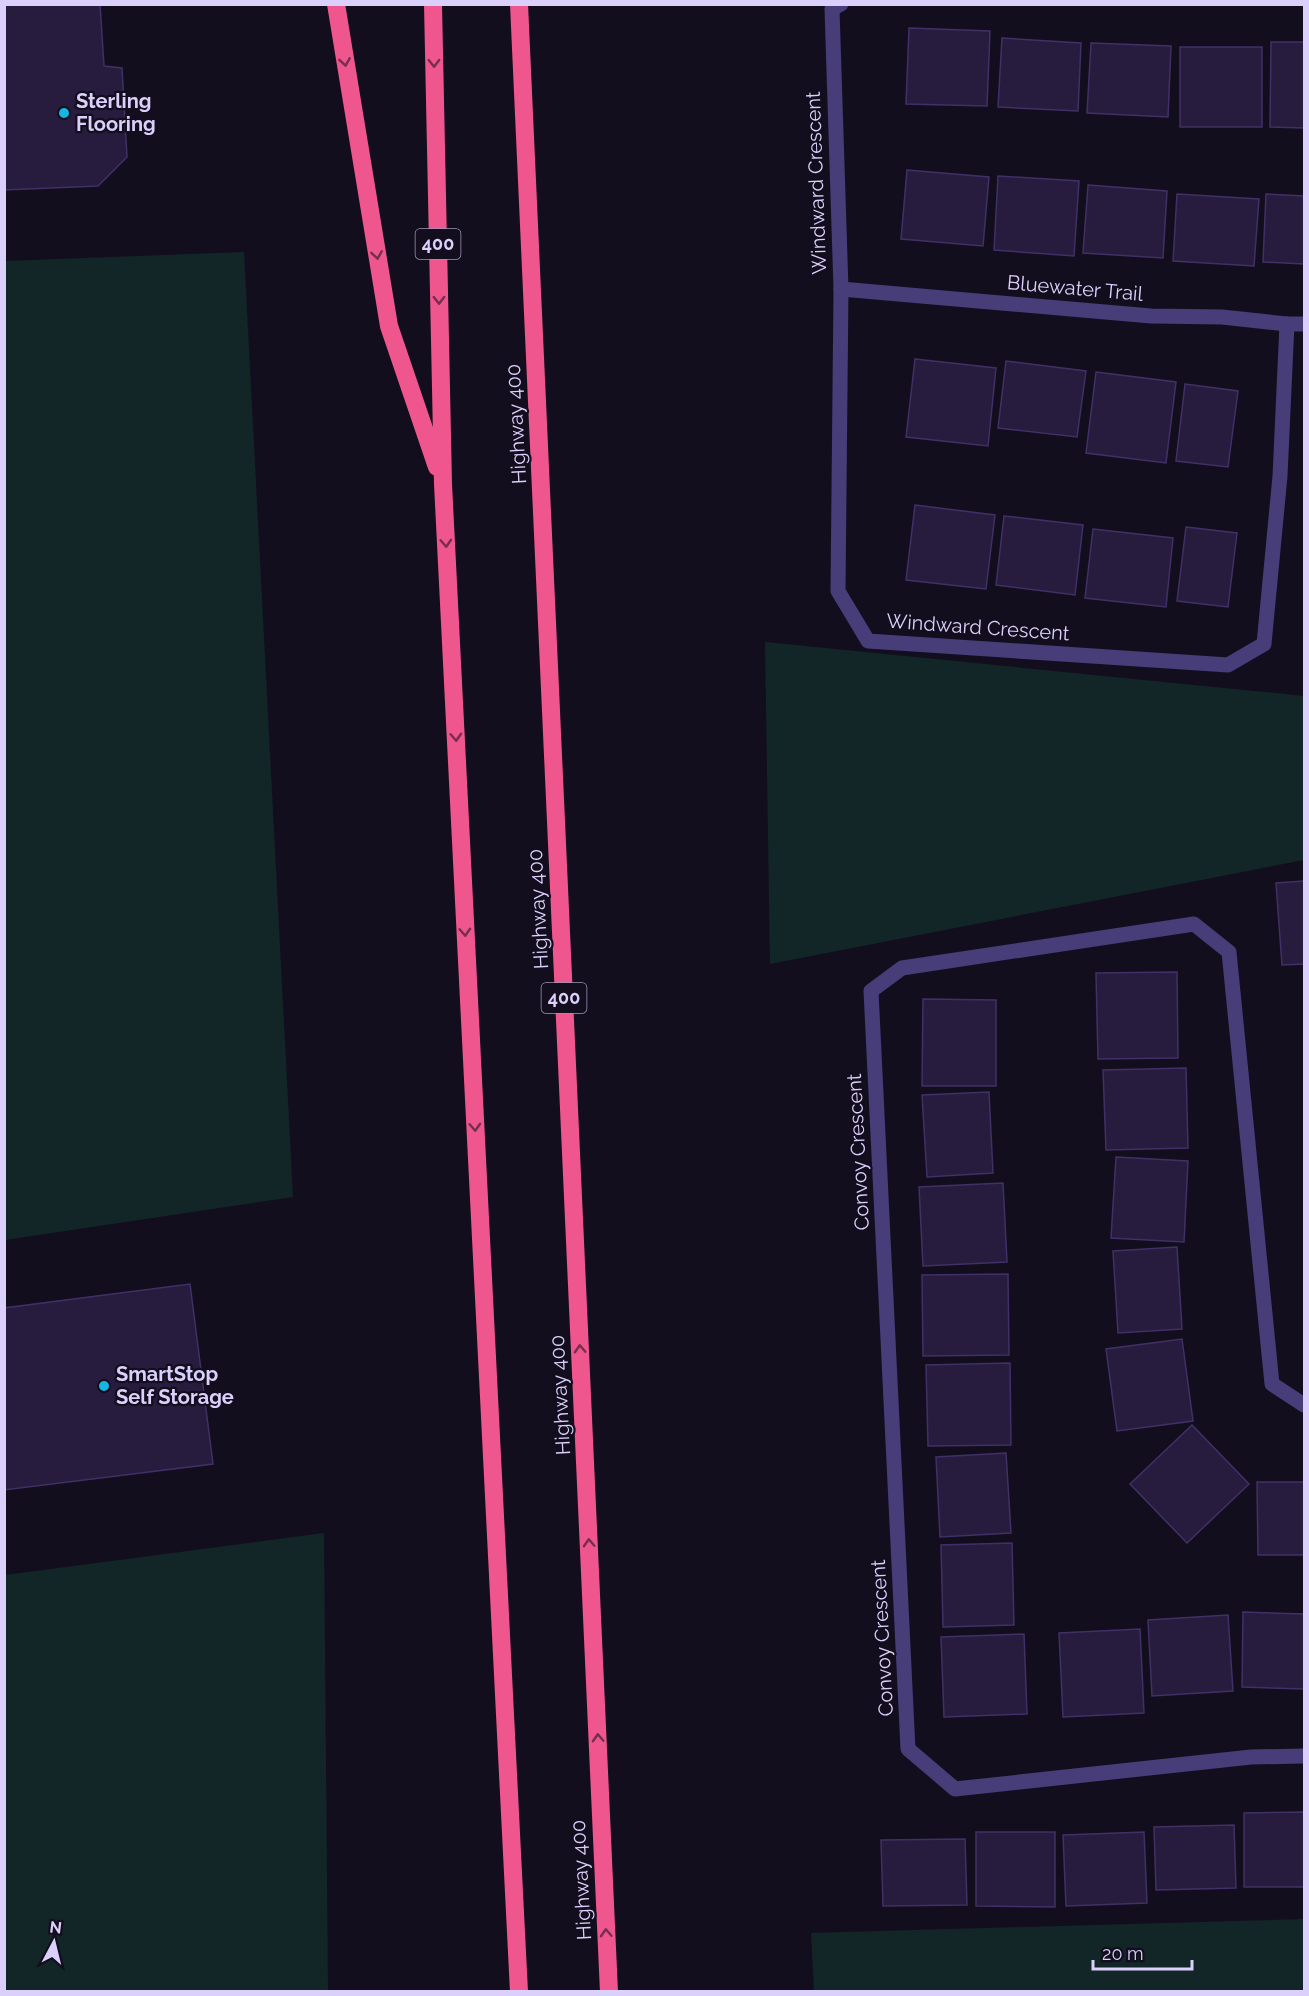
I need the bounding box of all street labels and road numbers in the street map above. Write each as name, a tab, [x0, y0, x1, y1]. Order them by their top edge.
street label: Windward Crescent	[801, 91, 831, 275]
road number: 400	[416, 229, 460, 259]
street label: Bluewater Trail	[1006, 270, 1145, 306]
street label: Highway 400	[501, 363, 531, 485]
street label: Windward Crescent	[886, 609, 1071, 645]
street label: Highway 400	[523, 848, 553, 970]
road number: 400	[542, 983, 586, 1013]
street label: Convoy Crescent	[842, 1073, 874, 1231]
street label: Highway 400	[545, 1334, 575, 1456]
street label: Convoy Crescent	[866, 1559, 898, 1717]
street label: Highway 400	[566, 1819, 596, 1941]

